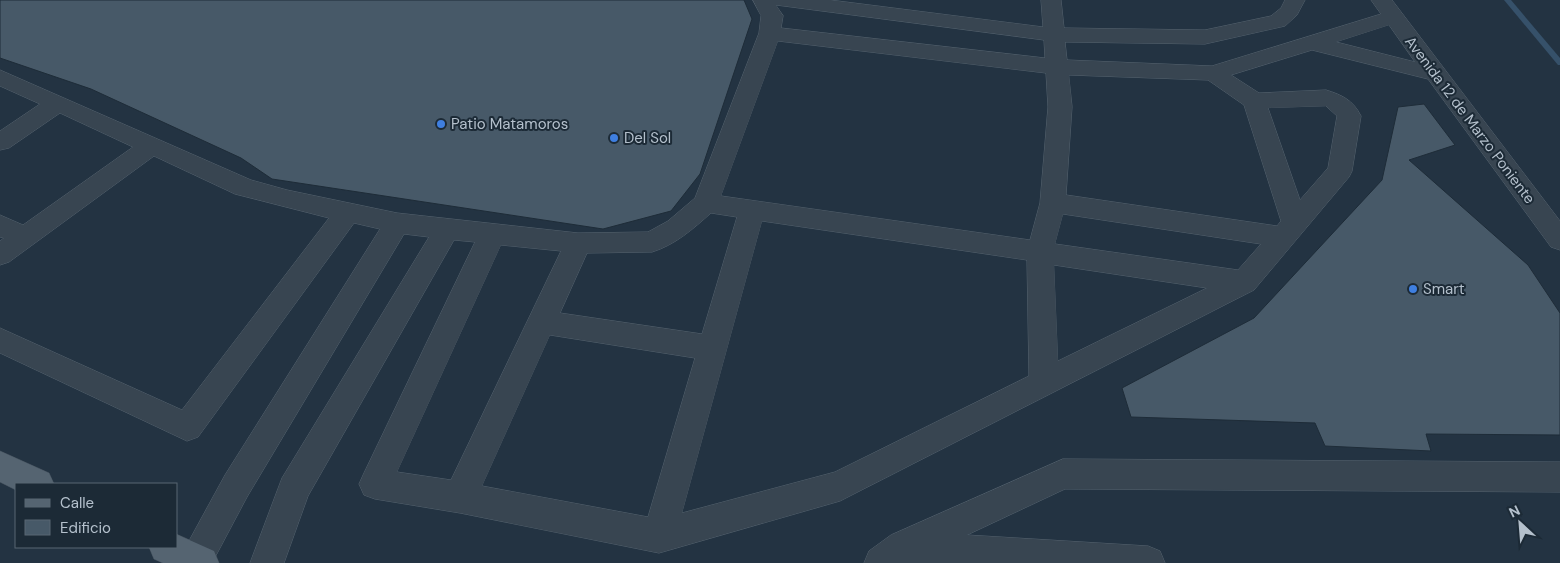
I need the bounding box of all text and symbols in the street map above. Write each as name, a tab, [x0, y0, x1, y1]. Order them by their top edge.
street label: Avenida 12 de Marzo Poniente	[1400, 32, 1540, 208]
place label: Patio Matamoros	[451, 114, 568, 134]
marker: Patio Matamoros	[435, 118, 447, 130]
place label: Del Sol	[624, 128, 671, 148]
marker: Del Sol	[608, 132, 620, 144]
place label: Smart	[1423, 279, 1465, 299]
marker: Smart	[1407, 283, 1419, 295]
legend	[15, 483, 178, 548]
text: Calle	[60, 493, 94, 513]
north arrow	[1495, 498, 1545, 548]
text: N	[1506, 501, 1523, 522]
text: Edificio	[60, 518, 111, 538]

